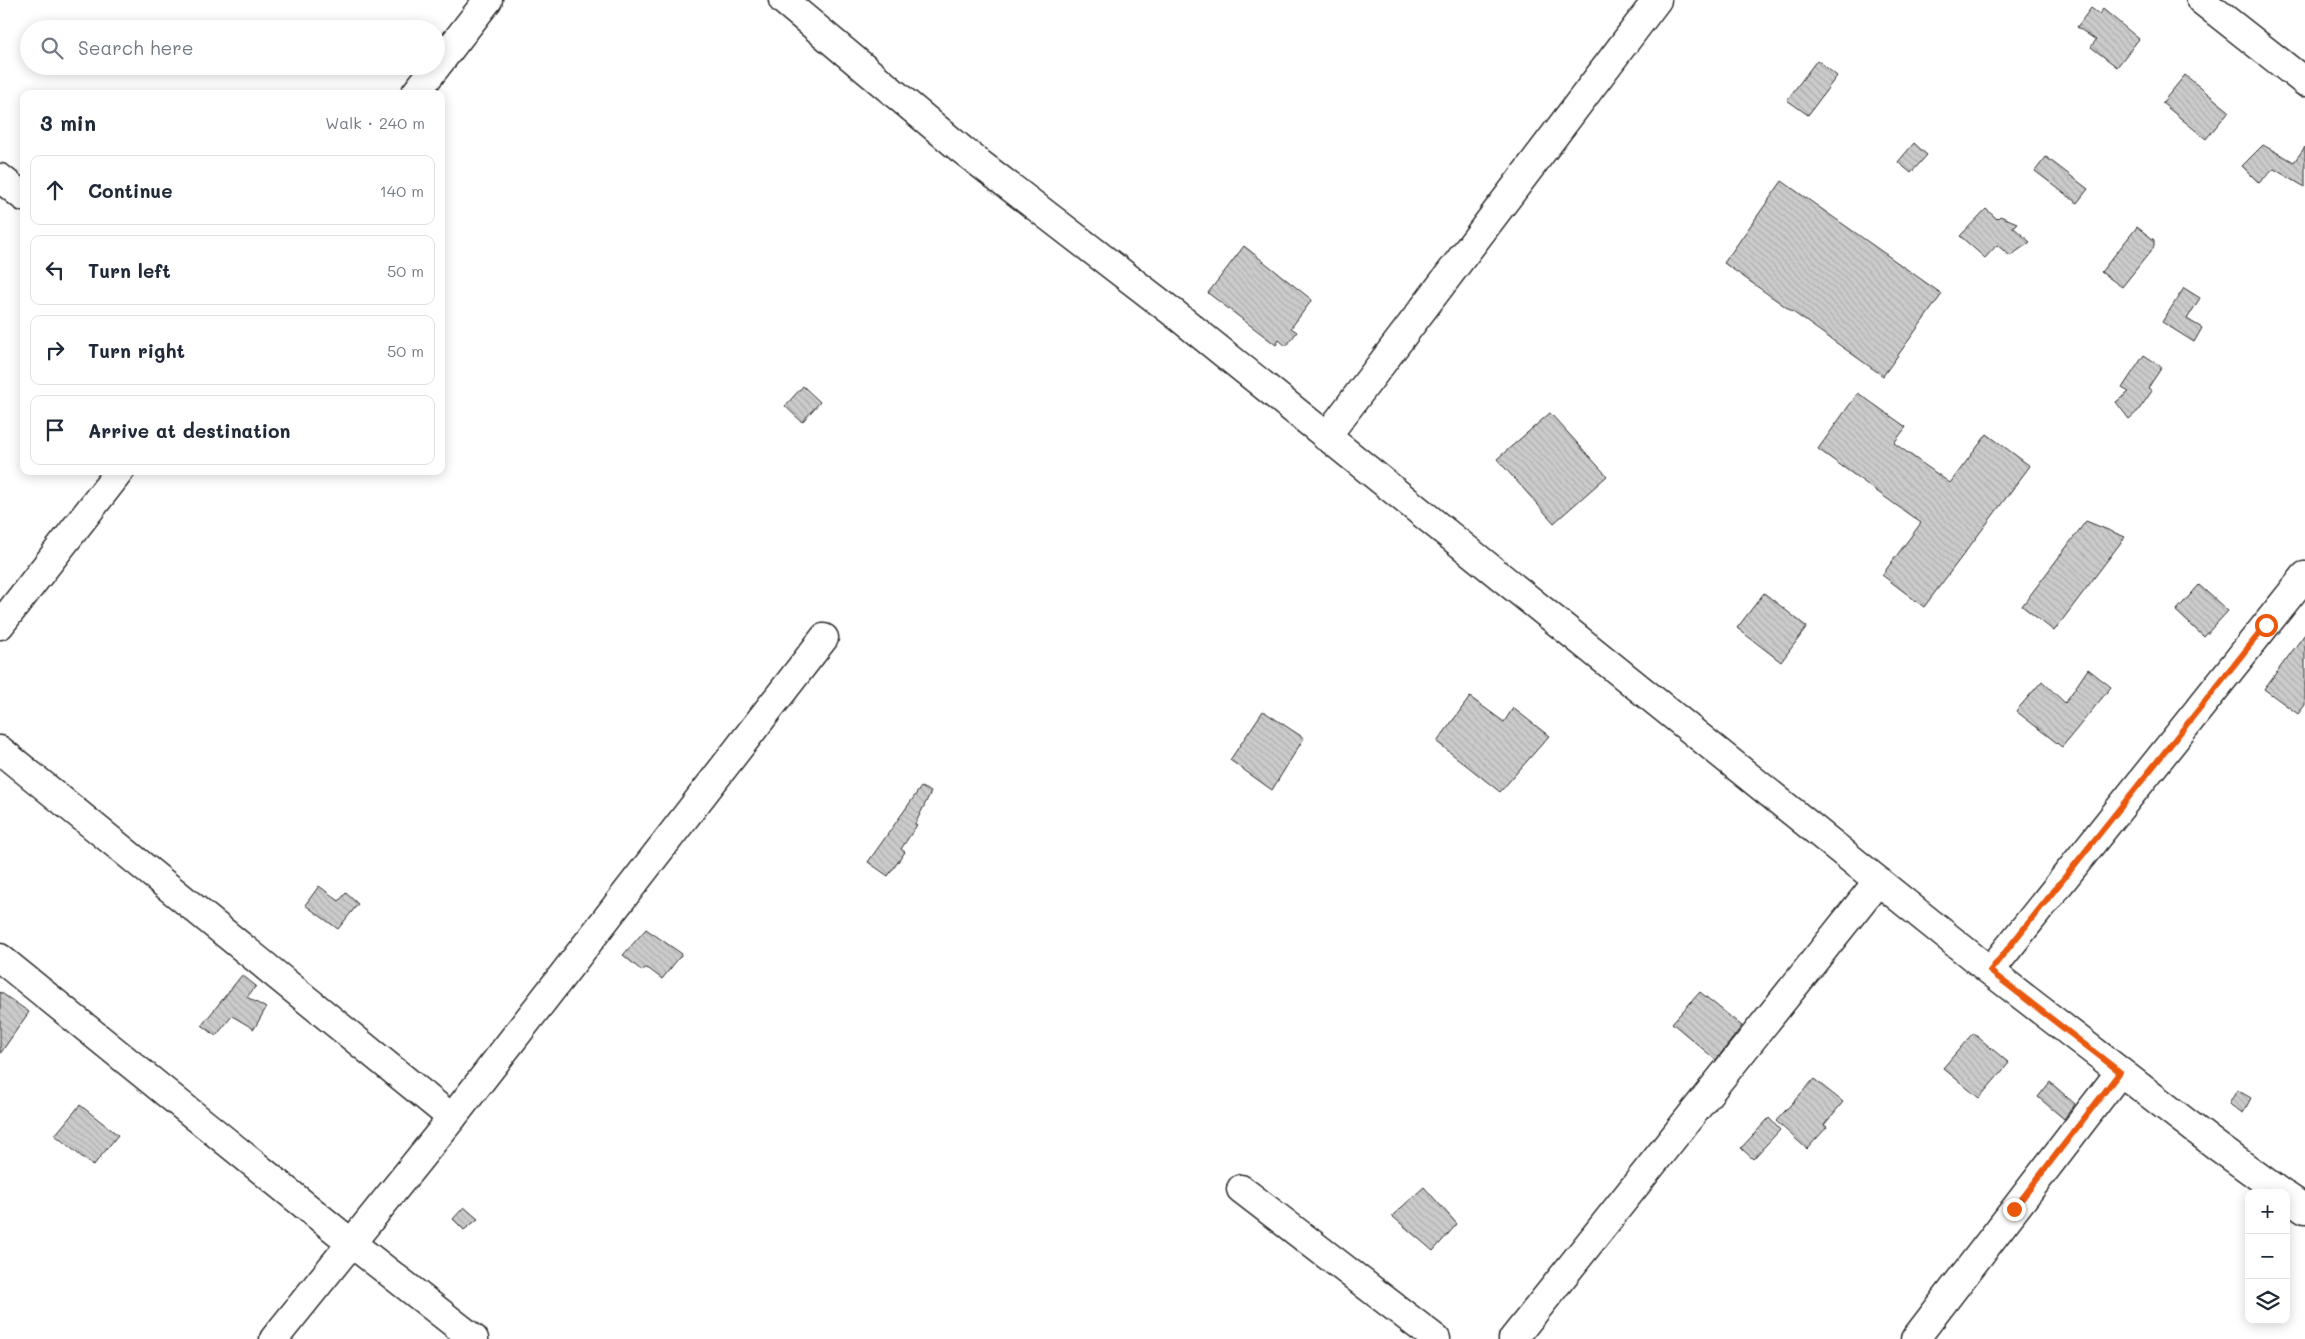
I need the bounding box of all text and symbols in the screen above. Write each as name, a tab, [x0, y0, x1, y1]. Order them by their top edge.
search box	[20, 20, 445, 75]
icon: search	[38, 34, 66, 62]
text: Search here	[78, 35, 194, 60]
text: 3 min	[40, 109, 96, 136]
text: Walk · 240 m	[325, 112, 425, 133]
icon: ahead	[41, 176, 69, 204]
text: Continue	[88, 178, 173, 203]
text: 140 m	[380, 180, 424, 201]
icon: left	[41, 256, 69, 284]
text: Turn left	[88, 258, 171, 283]
text: 50 m	[387, 260, 424, 281]
icon: right	[41, 336, 69, 364]
text: Turn right	[88, 338, 185, 363]
text: 50 m	[387, 340, 424, 361]
icon: arrive	[41, 416, 69, 444]
text: Arrive at destination	[88, 418, 291, 443]
route start	[2255, 614, 2278, 637]
map controls	[2245, 1189, 2290, 1324]
button: +	[2245, 1189, 2290, 1234]
route end	[2003, 1198, 2026, 1221]
button: −	[2245, 1234, 2290, 1279]
button: layers	[2245, 1279, 2290, 1324]

